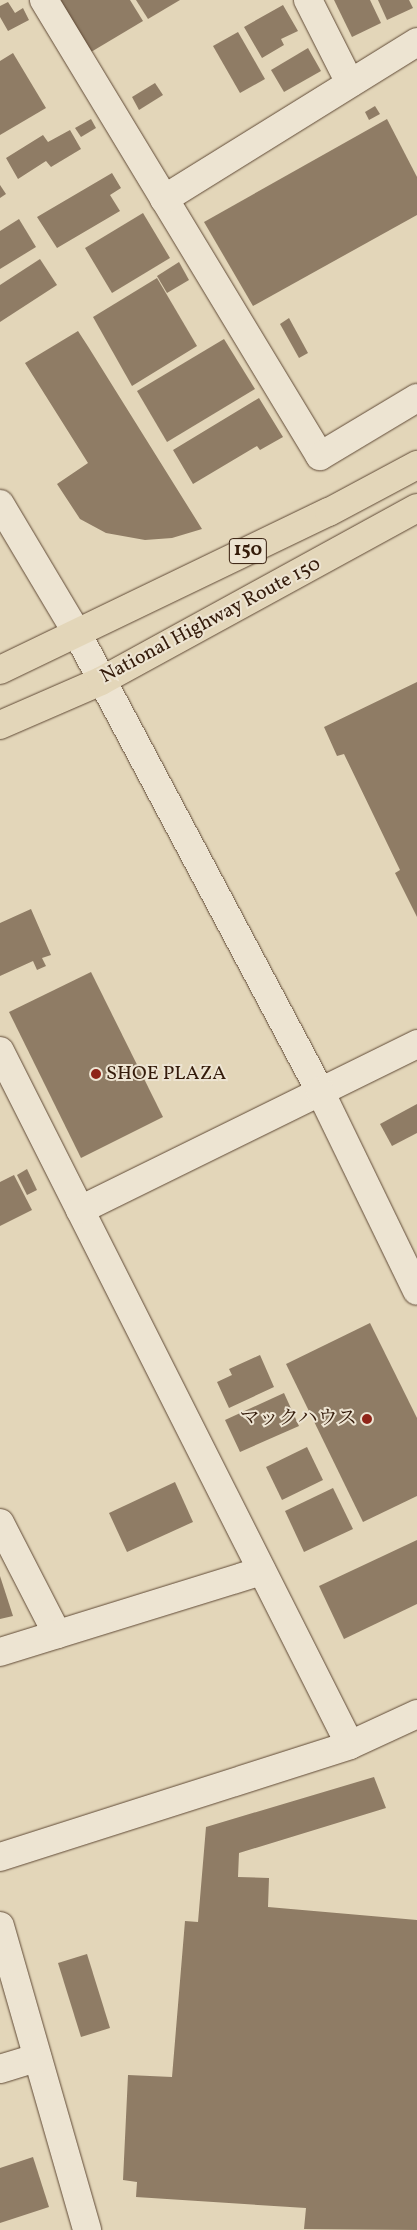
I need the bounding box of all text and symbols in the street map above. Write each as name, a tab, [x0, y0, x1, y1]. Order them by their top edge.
road number: 150	[228, 534, 268, 568]
street label: National Highway Route 150	[96, 553, 326, 689]
place label: SHOE PLAZA	[106, 1062, 226, 1086]
marker: SHOE PLAZA	[90, 1068, 102, 1080]
place label: マックハウス	[237, 1407, 357, 1431]
marker: マックハウス	[361, 1413, 373, 1425]

